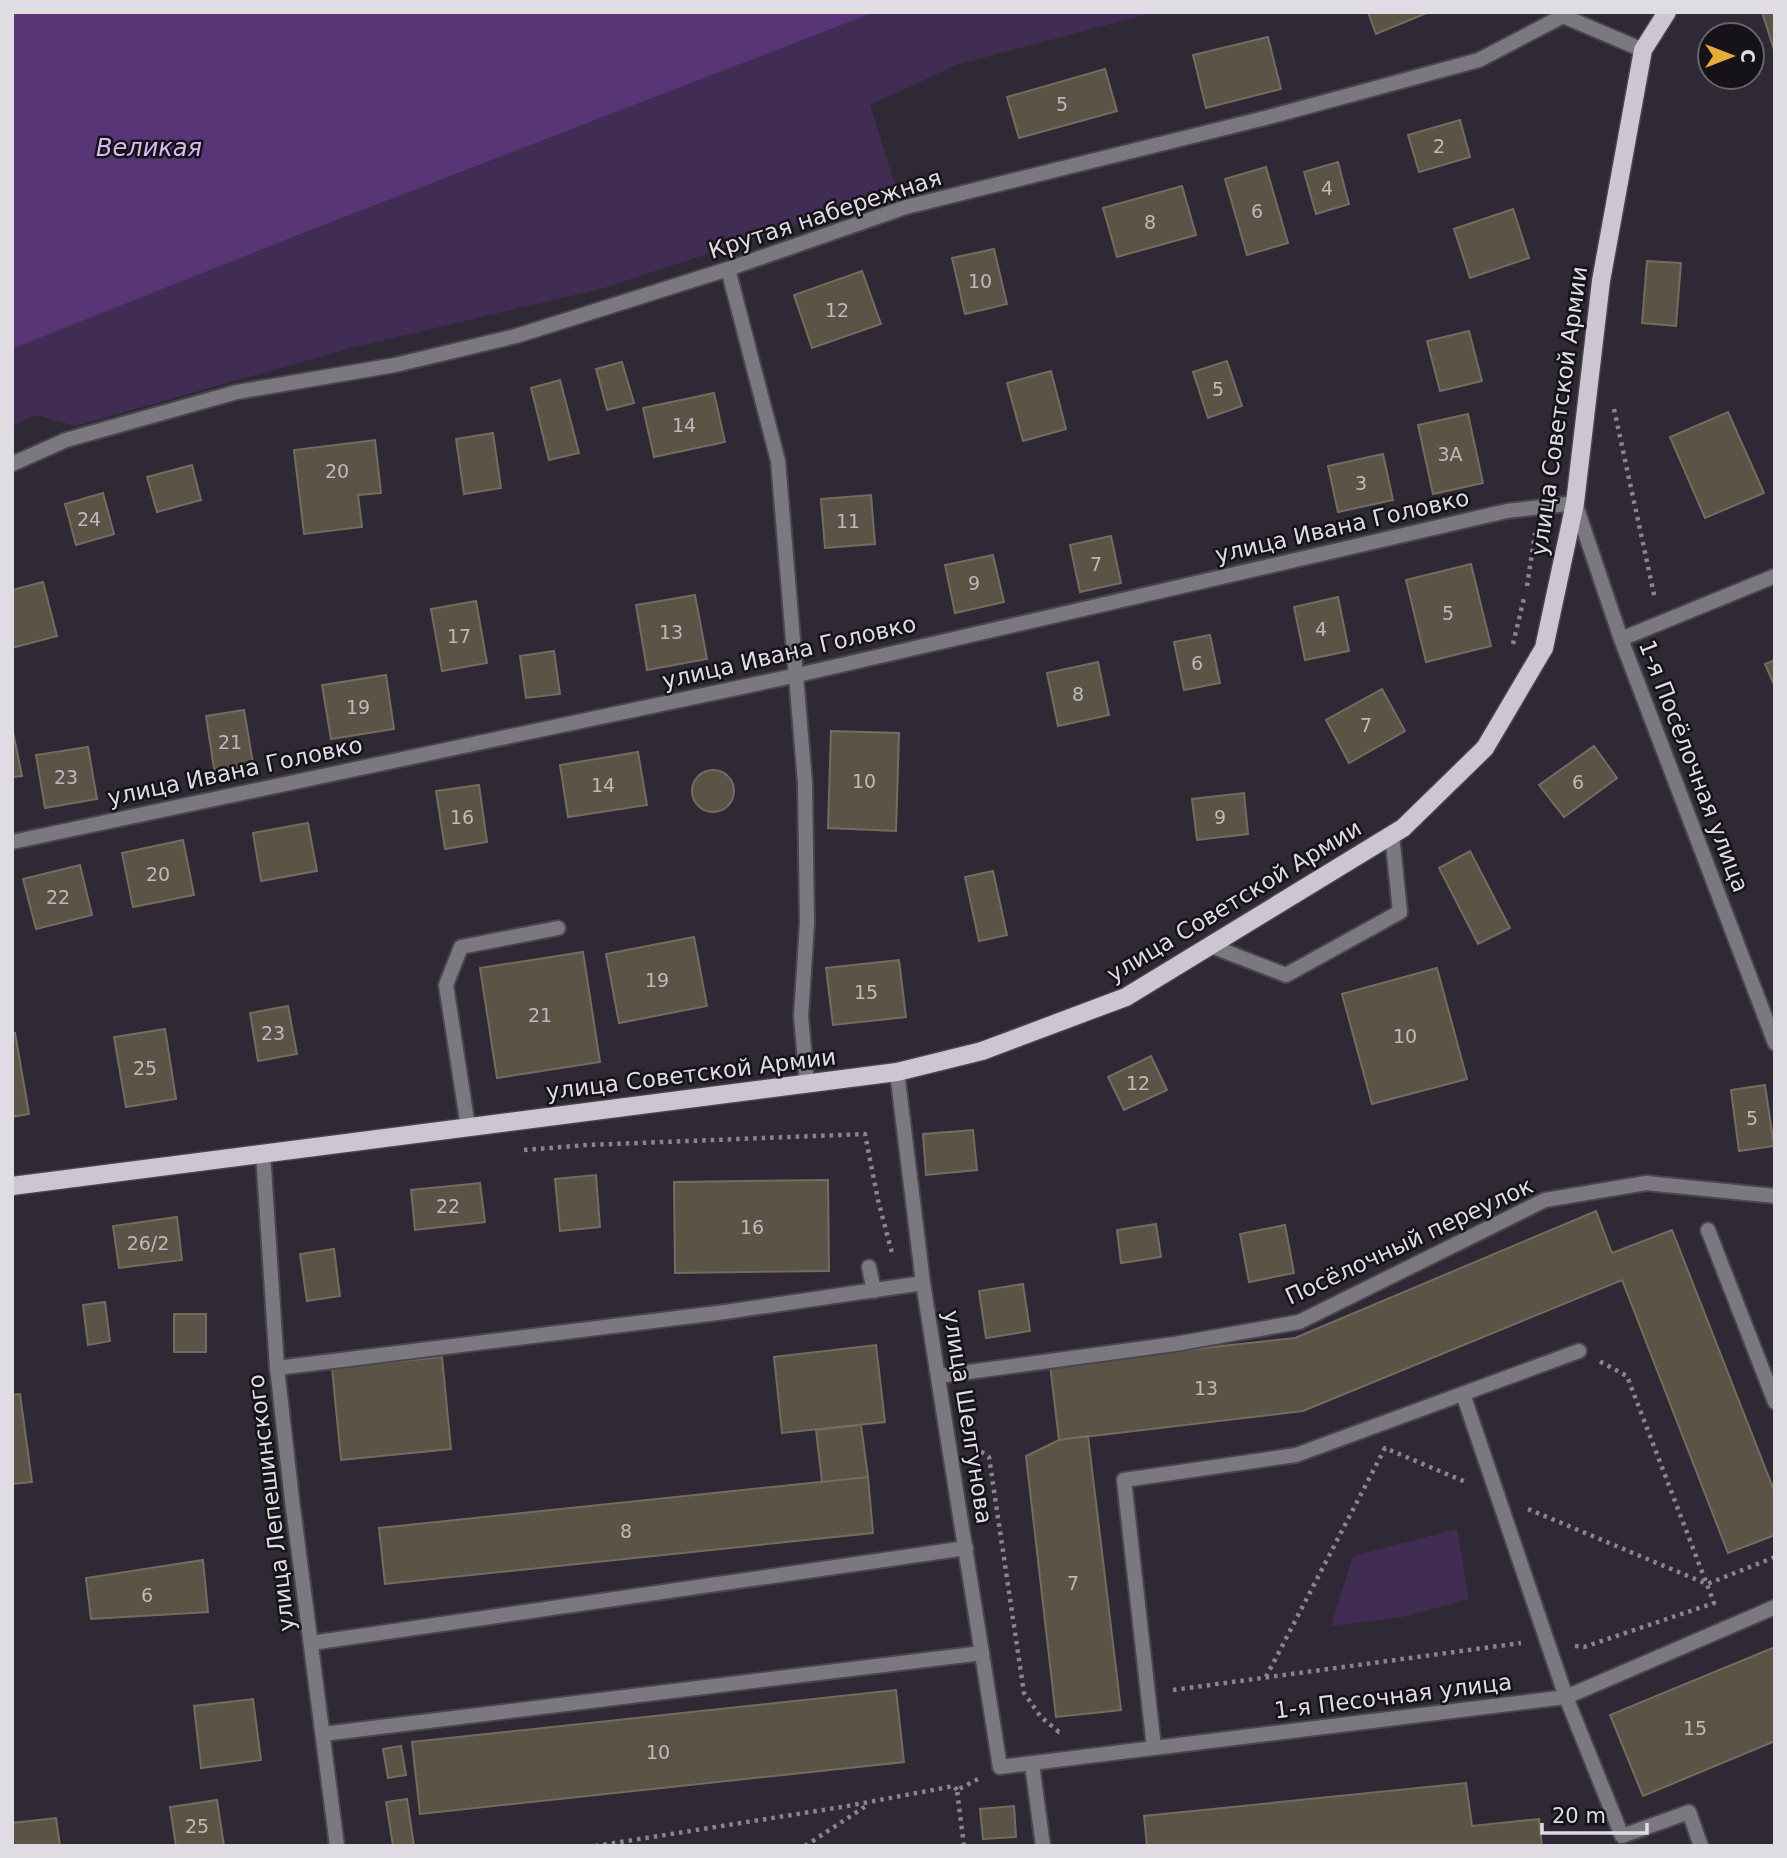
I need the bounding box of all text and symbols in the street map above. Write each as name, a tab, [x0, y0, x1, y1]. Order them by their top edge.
north arrow	[1696, 21, 1766, 91]
text: С	[1737, 49, 1759, 63]
house number: 5	[1056, 93, 1068, 115]
water label: Великая	[96, 134, 202, 162]
house number: 2	[1433, 135, 1445, 157]
street label: Крутая набережная	[705, 164, 945, 264]
house number: 4	[1321, 177, 1333, 199]
house number: 6	[1251, 200, 1263, 222]
house number: 8	[1144, 211, 1156, 233]
street label: улица Советской Армии	[1526, 265, 1592, 557]
house number: 10	[968, 270, 992, 292]
house number: 12	[825, 299, 849, 321]
house number: 5	[1212, 378, 1224, 400]
house number: 14	[672, 414, 696, 436]
house number: 3А	[1437, 443, 1463, 465]
house number: 20	[325, 460, 349, 482]
house number: 3	[1355, 472, 1367, 494]
street label: улица Ивана Головко	[1212, 484, 1472, 568]
house number: 24	[77, 508, 101, 530]
house number: 11	[836, 510, 860, 532]
house number: 7	[1090, 553, 1102, 575]
house number: 9	[968, 572, 980, 594]
house number: 5	[1442, 602, 1454, 624]
street label: улица Ивана Головко	[659, 610, 919, 694]
house number: 4	[1315, 618, 1327, 640]
house number: 13	[659, 621, 683, 643]
house number: 17	[447, 625, 471, 647]
street label: 1-я Посёлочная улица	[1634, 636, 1754, 896]
house number: 6	[1191, 652, 1203, 674]
house number: 8	[1072, 683, 1084, 705]
house number: 19	[346, 696, 370, 718]
house number: 7	[1360, 714, 1372, 736]
street label: улица Ивана Головко	[105, 731, 365, 811]
house number: 21	[218, 731, 242, 753]
house number: 23	[54, 766, 78, 788]
house number: 10	[852, 770, 876, 792]
house number: 6	[1572, 771, 1584, 793]
house number: 14	[591, 774, 615, 796]
house number: 16	[450, 806, 474, 828]
house number: 9	[1214, 806, 1226, 828]
street label: улица Советской Армии	[1102, 815, 1366, 987]
house number: 20	[146, 863, 170, 885]
house number: 22	[46, 886, 70, 908]
house number: 19	[645, 969, 669, 991]
house number: 15	[854, 981, 878, 1003]
house number: 21	[528, 1004, 552, 1026]
house number: 23	[261, 1022, 285, 1044]
house number: 10	[1393, 1025, 1417, 1047]
street label: улица Советской Армии	[544, 1043, 838, 1105]
house number: 25	[133, 1057, 157, 1079]
house number: 12	[1126, 1072, 1150, 1094]
house number: 5	[1746, 1107, 1758, 1129]
street label: Посёлочный переулок	[1281, 1172, 1537, 1310]
house number: 22	[436, 1195, 460, 1217]
house number: 16	[740, 1216, 764, 1238]
house number: 26/2	[127, 1232, 169, 1254]
street label: улица Шелгунова	[938, 1308, 998, 1526]
street label: улица Лепешинского	[242, 1373, 300, 1633]
house number: 13	[1194, 1377, 1218, 1399]
house number: 8	[620, 1520, 632, 1542]
house number: 7	[1067, 1572, 1079, 1594]
house number: 6	[141, 1584, 153, 1606]
street label: 1-я Песочная улица	[1273, 1669, 1513, 1723]
house number: 15	[1683, 1717, 1707, 1739]
house number: 10	[646, 1741, 670, 1763]
scale bar	[1542, 1792, 1647, 1836]
text: 20 m	[1552, 1804, 1606, 1828]
house number: 25	[185, 1815, 209, 1837]

